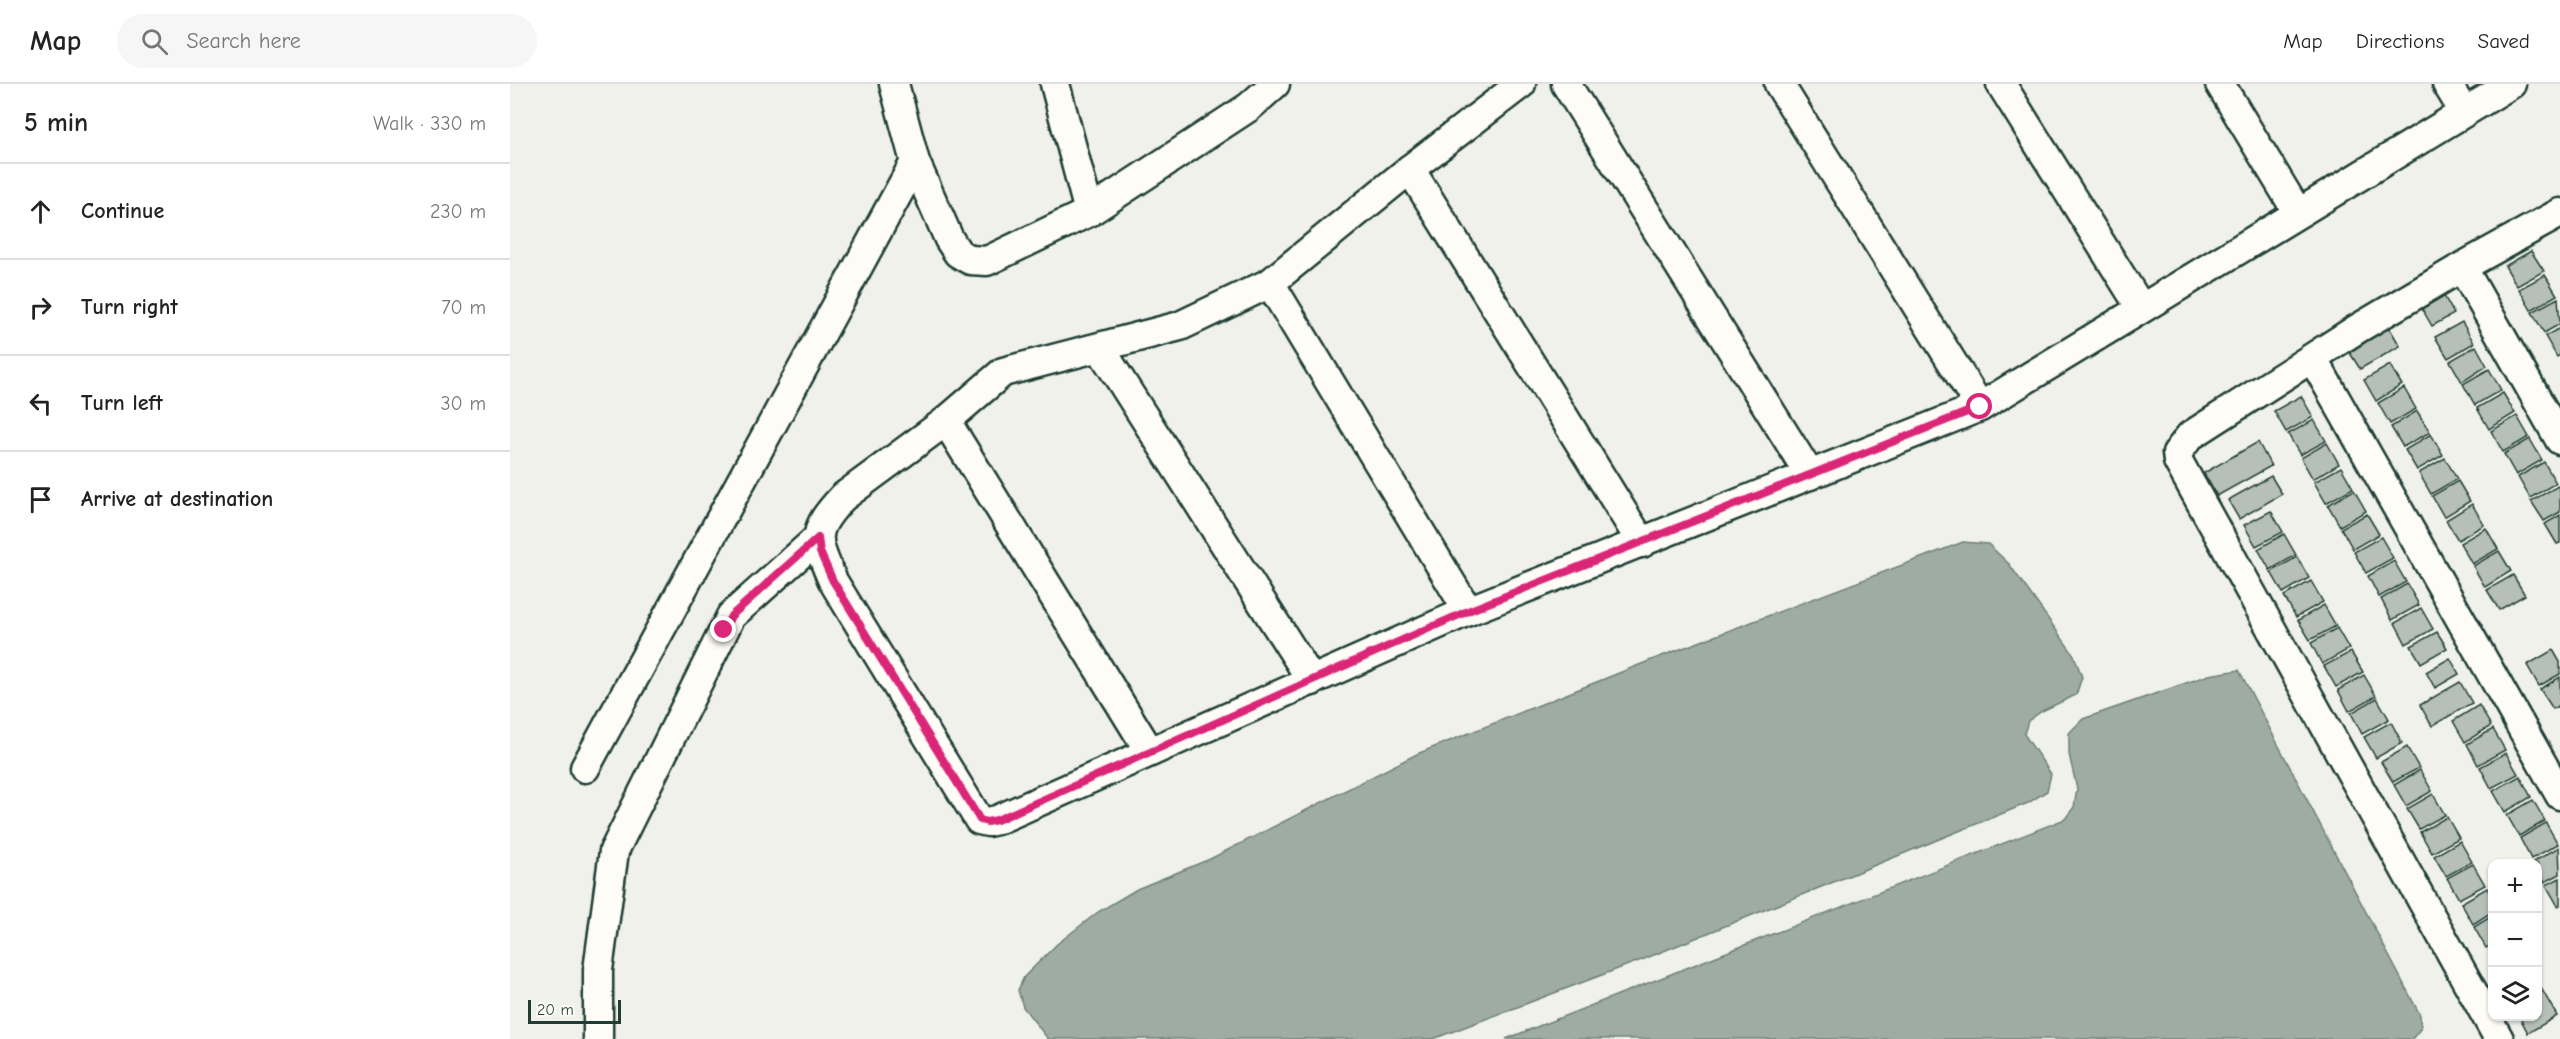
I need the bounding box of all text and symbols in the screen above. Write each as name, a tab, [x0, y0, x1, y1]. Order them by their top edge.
search box	[117, 14, 537, 68]
text: Map	[30, 25, 81, 57]
icon: search	[138, 25, 171, 58]
text: Search here	[186, 28, 301, 54]
text: Map	[2283, 29, 2323, 53]
text: Directions	[2356, 29, 2445, 53]
text: Saved	[2478, 29, 2530, 53]
text: 5 min	[24, 108, 88, 138]
text: Walk · 330 m	[373, 112, 486, 135]
icon: ahead	[24, 195, 57, 228]
text: Continue	[81, 198, 164, 224]
text: 230 m	[430, 200, 486, 223]
icon: right	[24, 291, 57, 324]
text: Turn right	[81, 294, 178, 320]
text: 70 m	[441, 296, 486, 319]
icon: left	[24, 387, 57, 420]
text: Turn left	[81, 390, 163, 416]
text: 30 m	[440, 392, 486, 415]
route start	[1966, 393, 1992, 419]
icon: arrive	[24, 483, 57, 516]
text: Arrive at destination	[81, 486, 273, 512]
route end	[710, 616, 736, 642]
map controls	[2488, 859, 2542, 1021]
button: +	[2488, 859, 2542, 913]
button: −	[2488, 913, 2542, 967]
button: layers	[2488, 967, 2542, 1021]
scale bar	[528, 997, 621, 1024]
text: 20 m	[537, 1001, 574, 1019]

